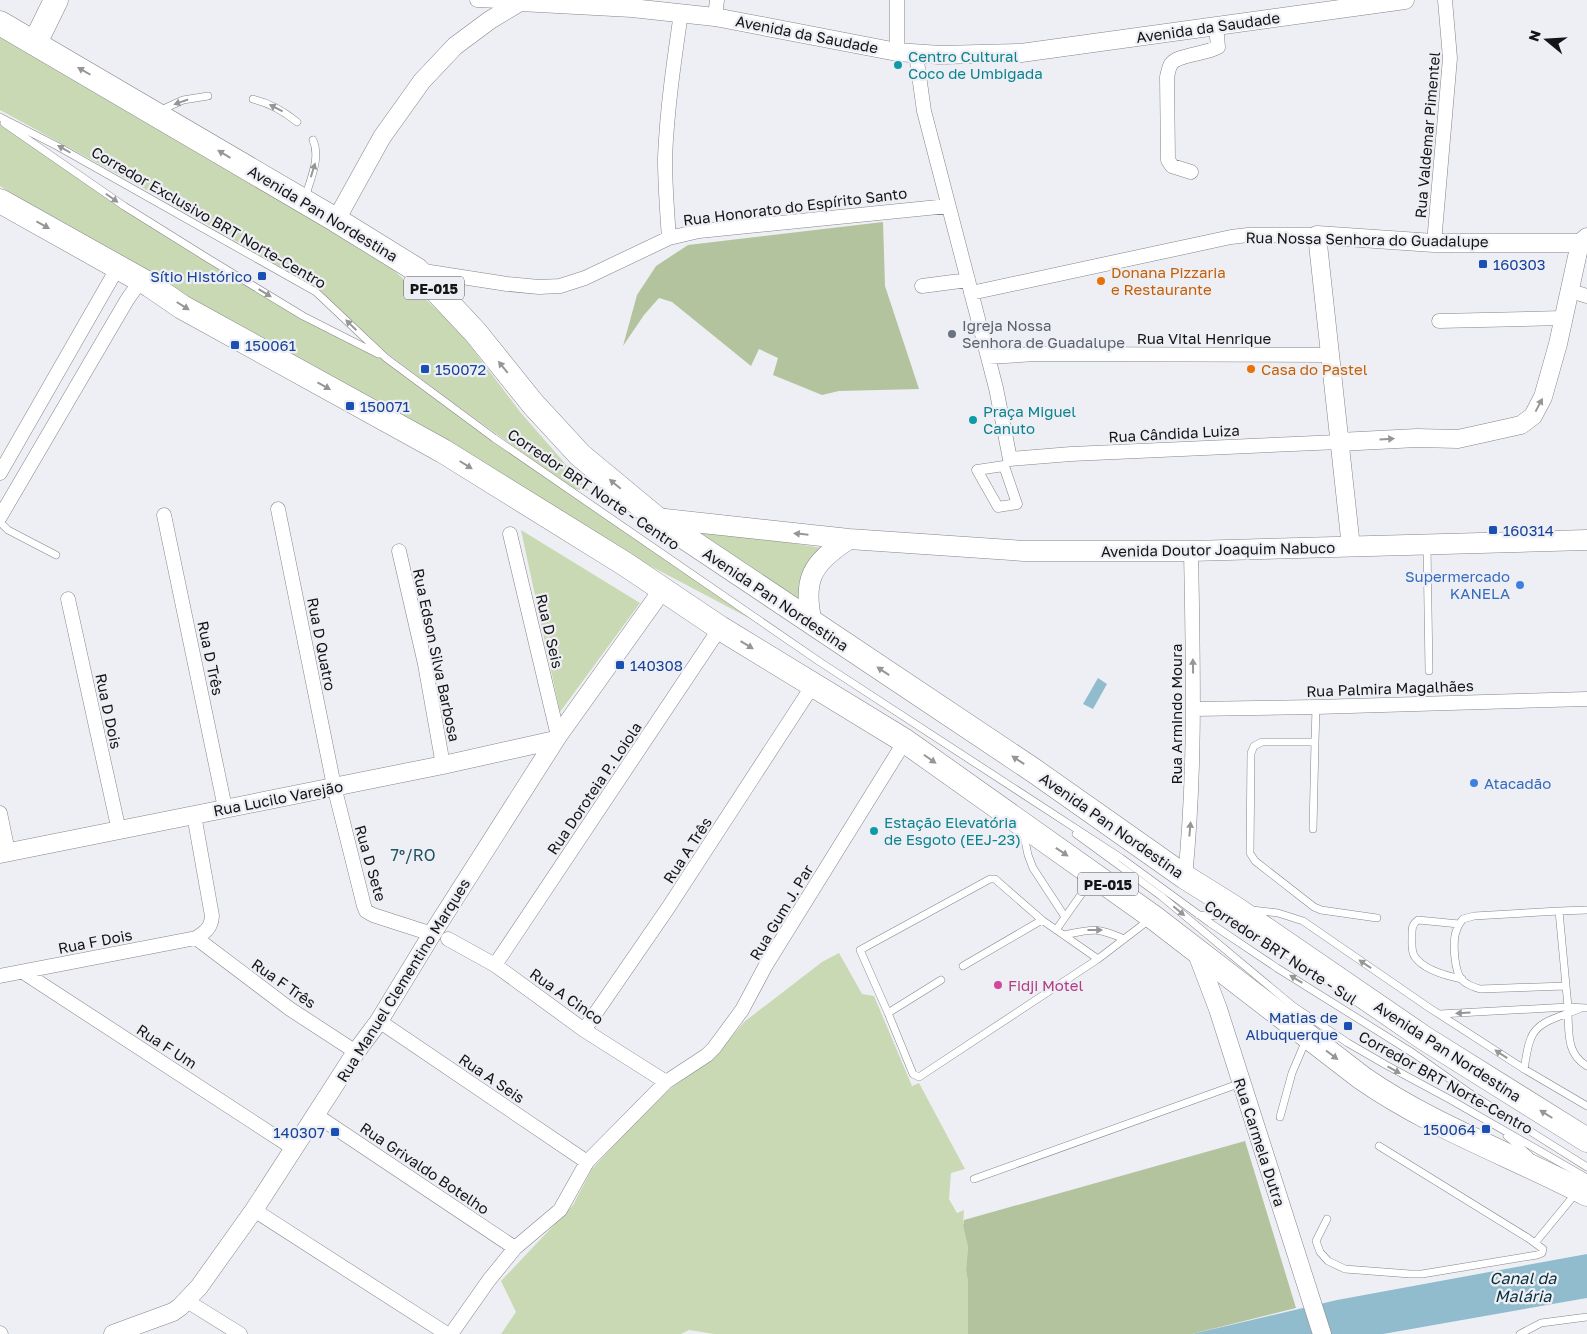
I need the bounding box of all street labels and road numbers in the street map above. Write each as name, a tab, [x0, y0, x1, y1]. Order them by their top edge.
street label: Avenida da Saudade	[1135, 8, 1281, 46]
street label: Avenida da Saudade	[734, 11, 880, 57]
street label: Rua Valdemar Pimentel	[1411, 51, 1443, 219]
street label: Corredor Exclusivo BRT Norte-Centro	[88, 142, 330, 292]
street label: Avenida Pan Nordestina	[245, 161, 401, 265]
street label: Rua Honorato do Espírito Santo	[682, 183, 908, 229]
street label: Rua Nossa Senhora do Guadalupe	[1245, 228, 1489, 250]
road number: PE-015	[404, 276, 464, 300]
street label: Rua Vital Henrique	[1137, 329, 1272, 347]
street label: Rua Cândida Luiza	[1108, 421, 1240, 445]
street label: Corredor BRT Norte - Centro	[505, 425, 683, 553]
street label: Avenida Doutor Joaquim Nabuco	[1101, 538, 1335, 560]
street label: Avenida Pan Nordestina	[700, 544, 852, 654]
street label: Rua Edson Silva Barbosa	[410, 567, 464, 743]
street label: Rua D Seis	[533, 592, 567, 670]
street label: Rua D Quatro	[304, 596, 340, 692]
street label: Rua D Três	[194, 619, 228, 697]
street label: Rua Armindo Moura	[1167, 644, 1185, 784]
street label: Rua D Dois	[92, 672, 126, 751]
street label: Rua Palmira Magalhães	[1306, 676, 1474, 700]
street label: Rua Doroteia P. Loiola	[543, 718, 645, 858]
street label: Avenida Pan Nordestina	[1037, 768, 1187, 882]
street label: Rua Lucilo Varejão	[212, 777, 344, 819]
street label: Rua A Três	[659, 813, 715, 886]
street label: Rua D Sete	[352, 823, 391, 903]
street label: Rua Gum J. Par	[745, 861, 817, 963]
road number: PE-015	[1078, 872, 1138, 896]
street label: Rua Manuel Clementino Marques	[333, 875, 473, 1085]
street label: Corredor BRT Norte - Sul	[1201, 896, 1361, 1008]
street label: Rua F Dois	[56, 925, 134, 957]
street label: Rua F Três	[248, 954, 320, 1012]
street label: Rua A Cinco	[527, 964, 607, 1028]
street label: Avenida Pan Nordestina	[1371, 997, 1525, 1105]
street label: Rua F Um	[134, 1020, 200, 1072]
street label: Corredor BRT Norte-Centro	[1356, 1027, 1536, 1137]
street label: Rua A Seis	[456, 1049, 528, 1107]
street label: Rua Carmela Dutra	[1231, 1075, 1289, 1209]
street label: Rua Grivaldo Botelho	[357, 1118, 493, 1218]

